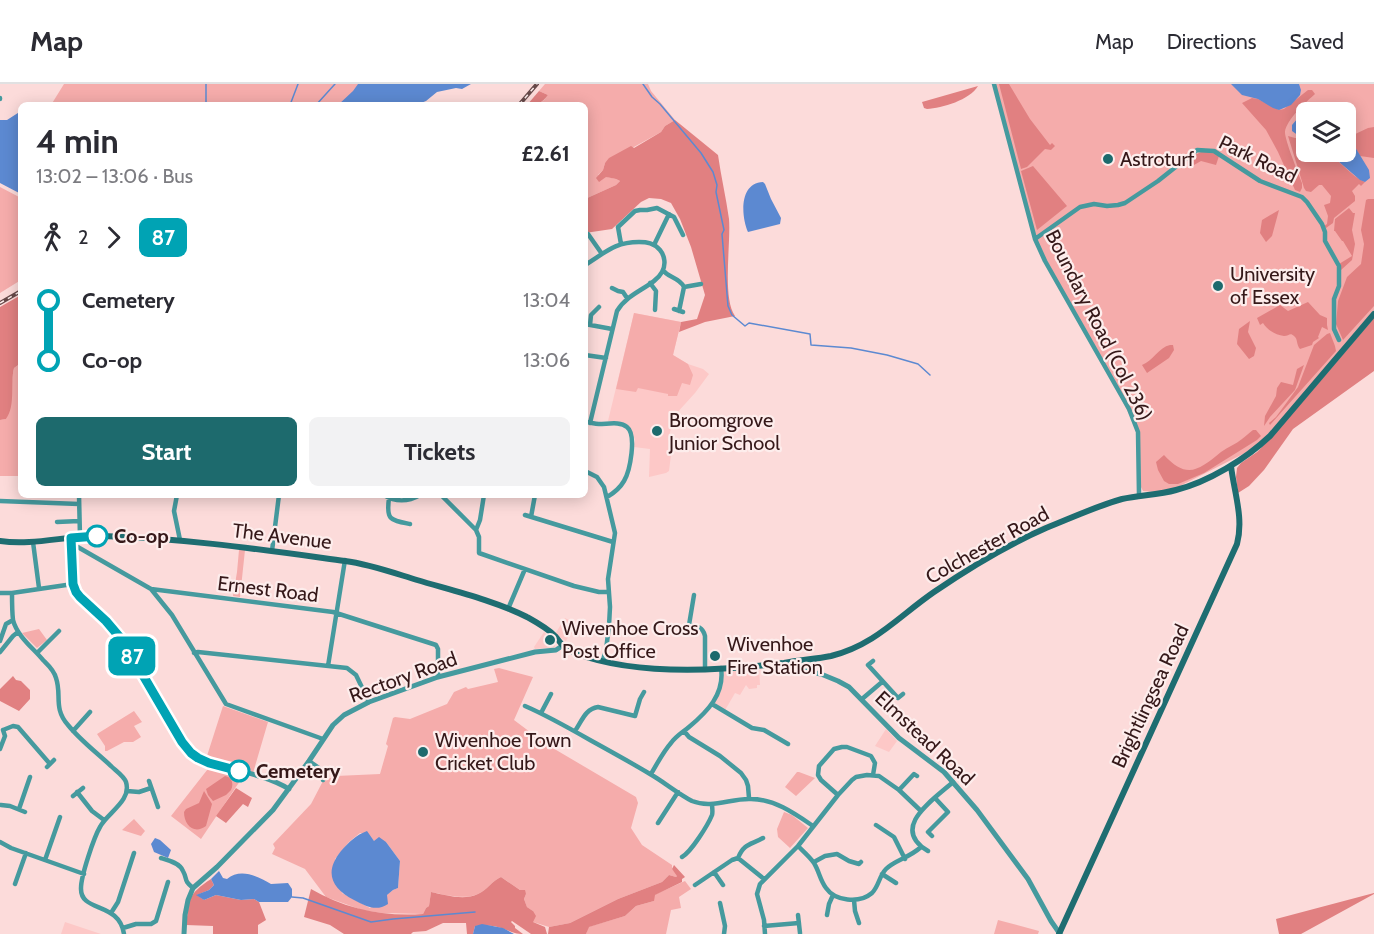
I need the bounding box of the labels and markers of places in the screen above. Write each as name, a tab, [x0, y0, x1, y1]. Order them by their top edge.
place label: Astroturf	[1120, 147, 1195, 171]
marker: Astroturf	[1101, 152, 1115, 166]
place label: University of Essex	[1230, 262, 1315, 309]
marker: University of Essex	[1211, 279, 1225, 293]
place label: Broomgrove Junior School	[668, 408, 780, 455]
marker: Broomgrove Junior School	[650, 424, 664, 438]
place label: Co-op	[114, 524, 169, 548]
marker: Co-op	[86, 525, 108, 547]
place label: Wivenhoe Cross Post Office	[562, 616, 699, 663]
place label: Wivenhoe Fire Station	[727, 632, 823, 679]
marker: Wivenhoe Cross Post Office	[543, 633, 557, 647]
marker: Wivenhoe Fire Station	[708, 649, 722, 663]
place label: Wivenhoe Town Cricket Club	[435, 728, 571, 775]
marker: Wivenhoe Town Cricket Club	[416, 745, 430, 759]
place label: Cemetery	[256, 759, 341, 783]
marker: Cemetery	[228, 760, 250, 782]

